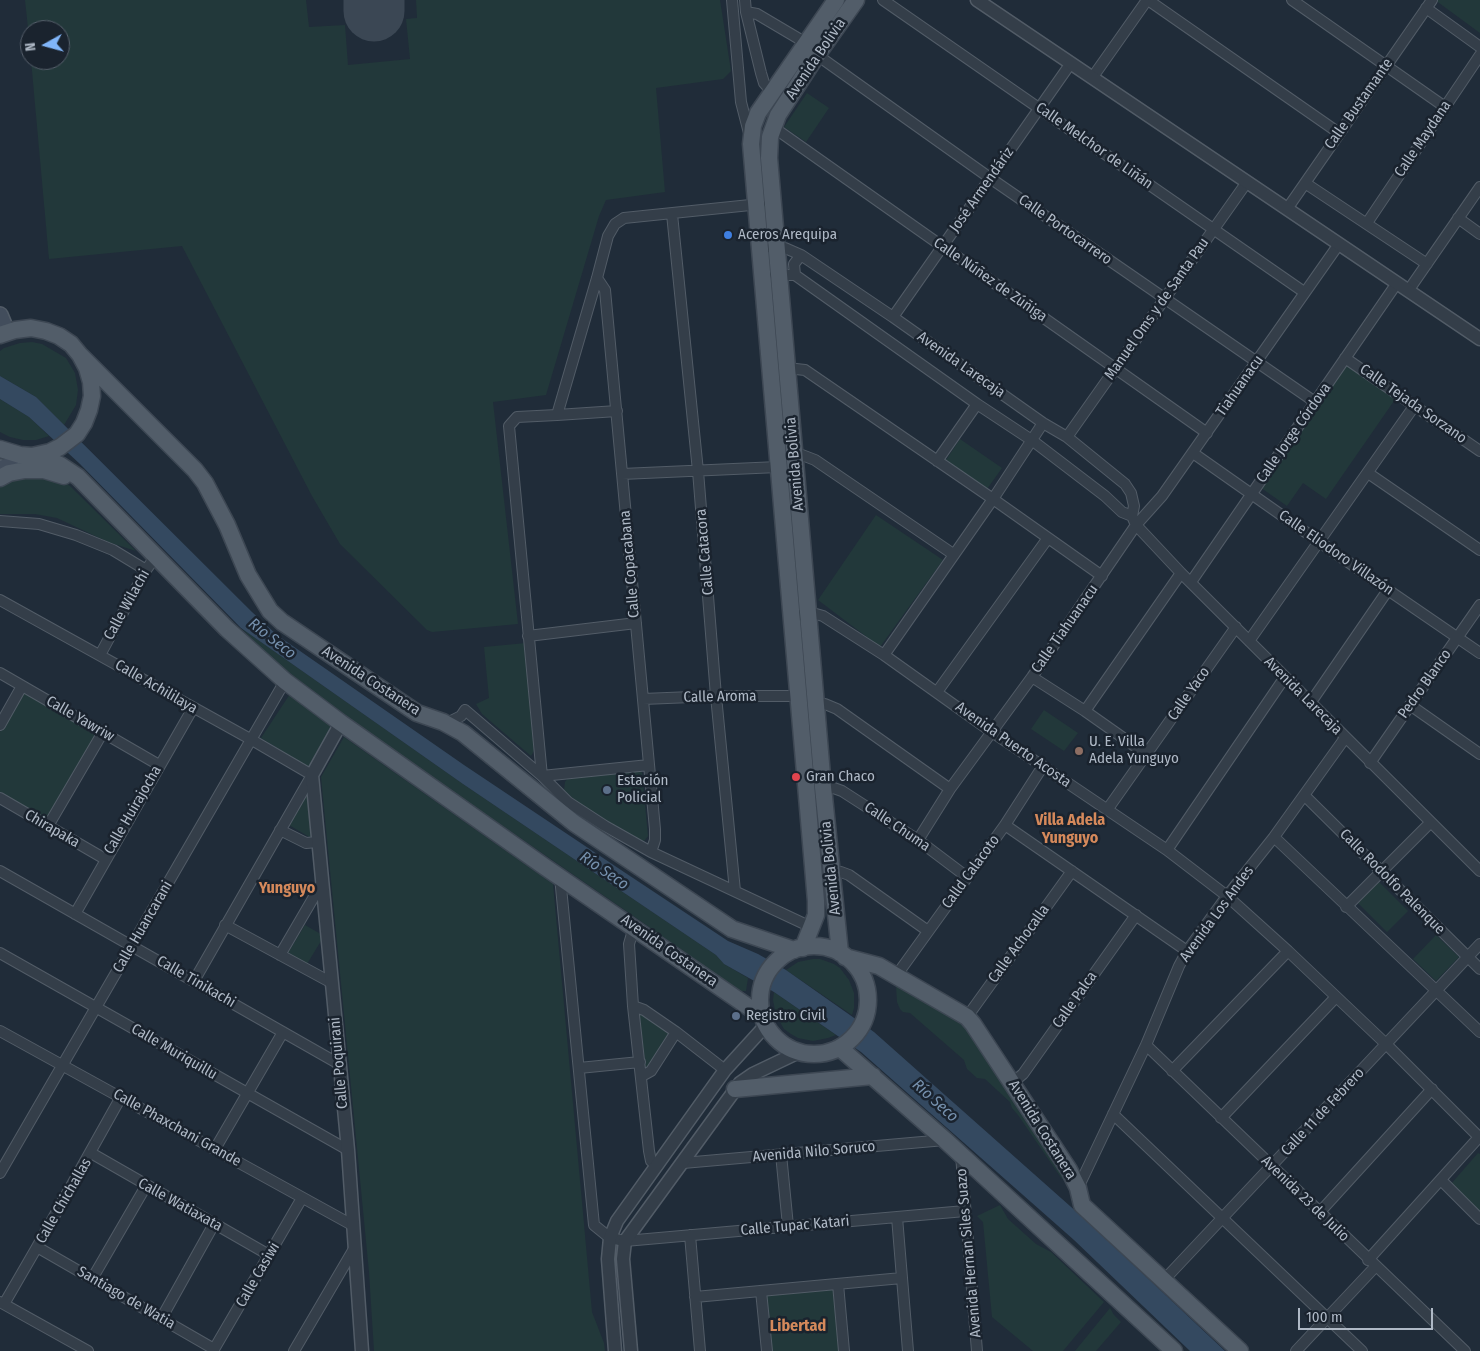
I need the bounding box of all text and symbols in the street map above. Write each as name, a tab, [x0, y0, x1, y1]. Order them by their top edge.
street label: Avenida Bolivia	[782, 15, 850, 103]
north arrow	[20, 20, 70, 70]
text: N	[22, 42, 40, 52]
street label: Calle Bustamante	[1321, 55, 1397, 153]
street label: Calle Maydana	[1391, 97, 1455, 181]
street label: Calle Melchor de Liñán	[1032, 99, 1156, 193]
street label: José Armendáriz	[946, 144, 1018, 236]
street label: Calle Portocarrero	[1015, 191, 1115, 269]
place label: Aceros Arequipa	[738, 226, 837, 244]
marker: Aceros Arequipa	[722, 229, 734, 241]
street label: Calle Núñez de Zúñiga	[930, 234, 1050, 326]
street label: Manuel Oms y de Santa Pau	[1101, 234, 1213, 384]
street label: Avenida Larecaja	[914, 328, 1008, 402]
street label: Tiahuanacu	[1212, 352, 1268, 420]
street label: Calle Tejada Sorzano	[1356, 360, 1470, 448]
street label: Calle Jorge Córdova	[1253, 380, 1335, 486]
street label: Avenida Bolivia	[782, 416, 808, 512]
street label: Calle Eliodoro Villazón	[1275, 507, 1397, 599]
street label: Calle Catacora	[692, 508, 718, 596]
street label: Calle Copacabana	[616, 509, 644, 619]
street label: Calle Wilachi	[100, 567, 154, 643]
street label: Calle Tiahuanacu	[1028, 581, 1102, 677]
water label: Río Seco	[244, 615, 300, 663]
street label: Avenida Costanera	[318, 642, 424, 720]
street label: Pedro Blanco	[1395, 646, 1455, 722]
street label: Avenida Larecaja	[1260, 653, 1346, 739]
street label: Calle Achililaya	[112, 656, 200, 718]
street label: Calle Yaco	[1164, 664, 1214, 724]
street label: Calle Aroma	[683, 687, 757, 707]
street label: Calle Yawriw	[43, 692, 117, 746]
street label: Avenida Puerto Acosta	[952, 698, 1074, 792]
place label: U. E. Villa Adela Yunguyo	[1089, 733, 1179, 768]
marker: U. E. Villa Adela Yunguyo	[1073, 745, 1085, 757]
street label: Calle Huirajocha	[100, 762, 166, 858]
place label: Gran Chaco	[806, 768, 875, 786]
marker: Gran Chaco	[790, 771, 802, 783]
place label: Estación Policial	[617, 772, 669, 807]
marker: Estación Policial	[601, 784, 613, 796]
street label: Calle Chuma	[861, 798, 933, 856]
street label: Chirapaka	[21, 806, 83, 852]
district label: Villa Adela Yunguyo	[1035, 811, 1105, 849]
street label: Avenida Bolivia	[817, 820, 845, 916]
street label: Calle Rodolfo Palenque	[1336, 826, 1448, 938]
street label: Calld Calacoto	[938, 832, 1004, 912]
water label: Río Seco	[576, 848, 632, 894]
street label: Avenida Los Andes	[1176, 862, 1258, 966]
street label: Calle Huancarani	[109, 878, 177, 976]
district label: Yunguyo	[259, 879, 315, 899]
street label: Calle Achocalla	[985, 901, 1053, 987]
street label: Avenida Costanera	[617, 911, 721, 991]
street label: Calle Tinikachi	[153, 952, 239, 1012]
street label: Calle Palca	[1049, 968, 1101, 1032]
place label: Registro Civil	[746, 1007, 826, 1025]
marker: Registro Civil	[730, 1010, 742, 1022]
street label: Calle Poquirani	[326, 1016, 352, 1110]
street label: Calle Muriquillu	[128, 1020, 220, 1084]
street label: Calle 11 de Febrero	[1278, 1064, 1368, 1160]
water label: Río Seco	[908, 1075, 962, 1127]
street label: Avenida Costanera	[1004, 1077, 1080, 1183]
street label: Calle Phaxchani Grande	[110, 1085, 244, 1171]
street label: Avenida Nilo Soruco	[752, 1138, 876, 1166]
street label: Avenida 23 de Julio	[1257, 1152, 1353, 1246]
street label: Calle Chichallas	[32, 1155, 96, 1247]
street label: Avenida Hernan Siles Suazo	[953, 1168, 985, 1338]
street label: Calle Watiaxata	[135, 1174, 225, 1236]
street label: Calle Tupac Katari	[740, 1212, 850, 1240]
street label: Calle Casiwi	[232, 1239, 284, 1311]
street label: Santiago de Watia	[74, 1263, 178, 1333]
scale bar	[1300, 1298, 1435, 1330]
text: 100 m	[1306, 1308, 1343, 1326]
district label: Libertad	[770, 1317, 826, 1337]

